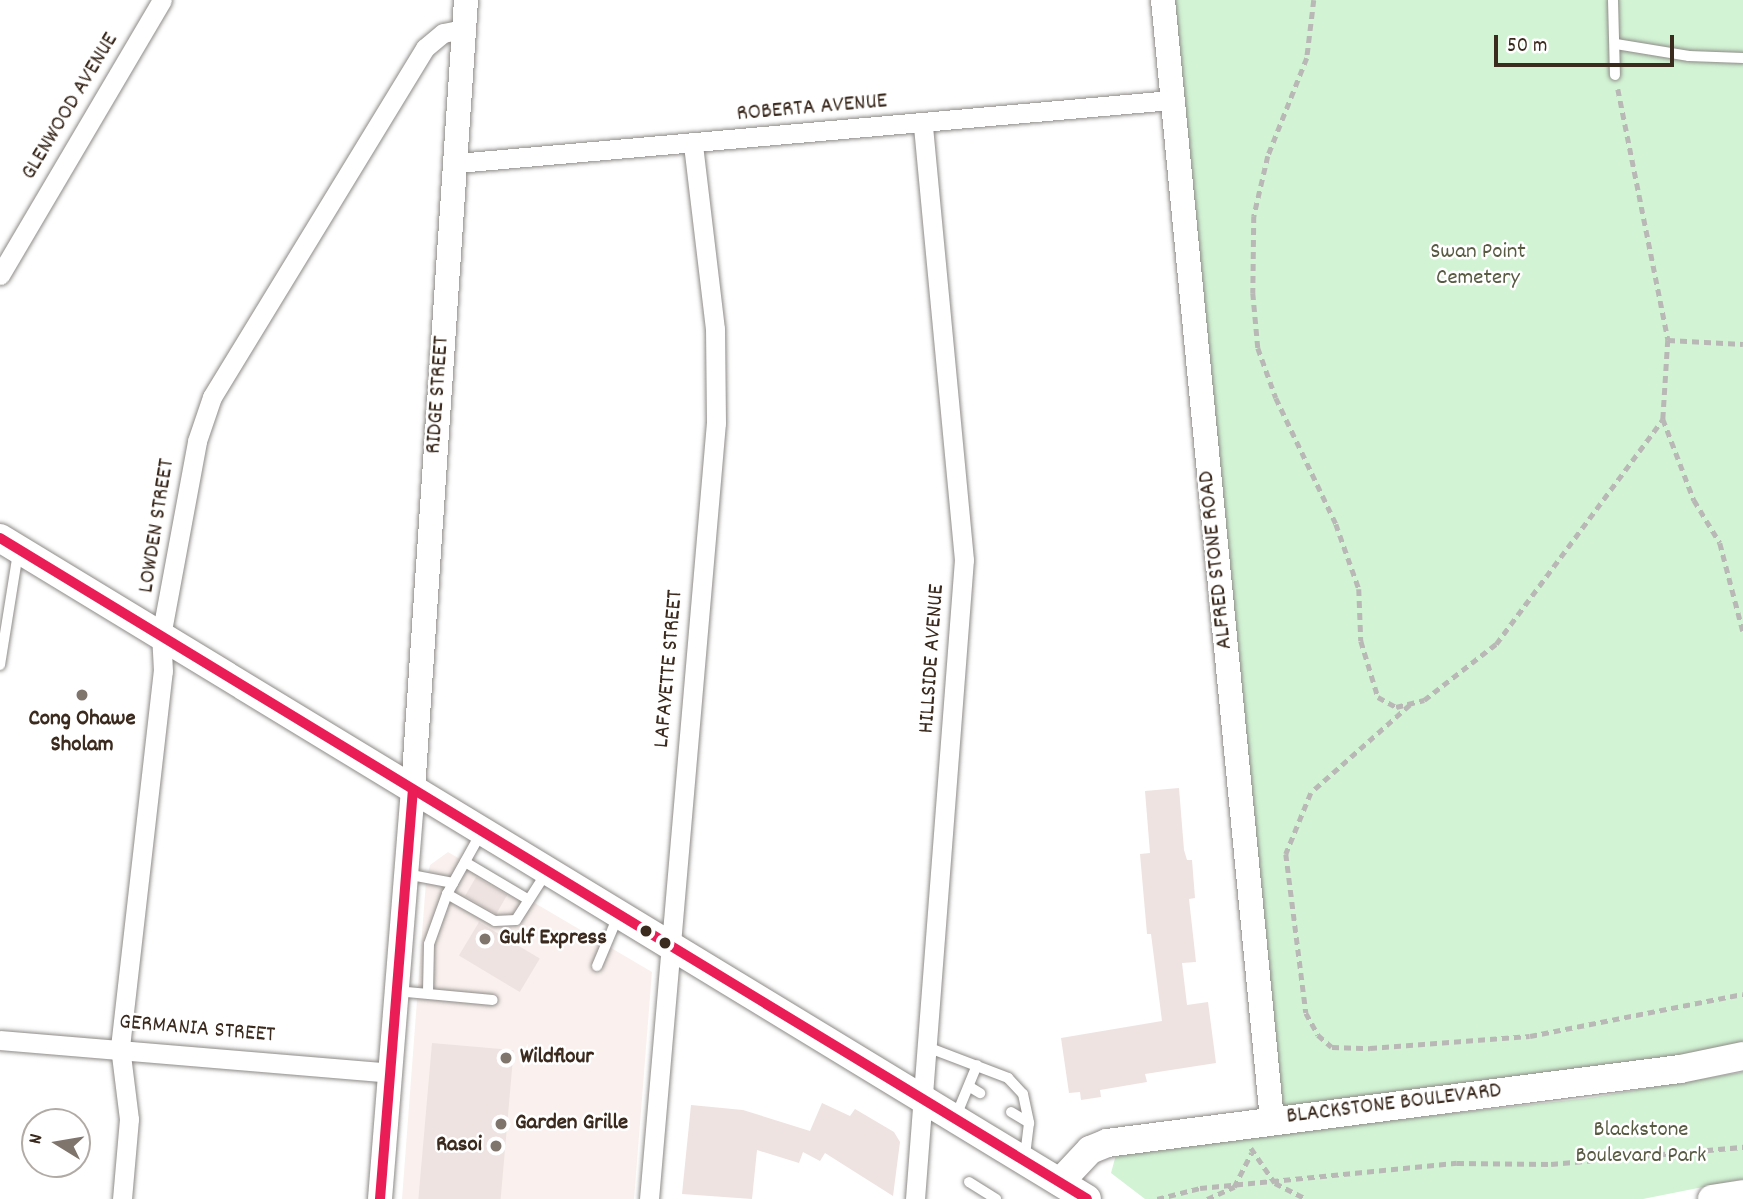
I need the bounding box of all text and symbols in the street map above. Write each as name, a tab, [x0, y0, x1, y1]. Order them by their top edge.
scale bar	[1498, 21, 1678, 65]
street label: GLENWOOD AVENUE	[16, 29, 126, 185]
text: 50 m	[1507, 32, 1547, 62]
street label: ROBERTA AVENUE	[736, 89, 888, 129]
park label: Swan Point Cemetery	[1430, 239, 1526, 293]
street label: RIDGE STREET	[421, 335, 457, 455]
street label: LOWDEN STREET	[134, 457, 182, 595]
street label: ALFRED STONE ROAD	[1194, 469, 1240, 651]
street label: HILLSIDE AVENUE	[914, 583, 952, 735]
street label: LAFAYETTE STREET	[649, 589, 691, 749]
marker: Cong Ohawe Sholam	[74, 687, 90, 703]
place label: Cong Ohawe Sholam	[28, 706, 136, 760]
unlabelled marker	[639, 924, 653, 938]
place label: Gulf Express	[499, 925, 607, 953]
marker: Gulf Express	[477, 931, 493, 947]
unlabelled marker	[658, 936, 672, 950]
street label: GERMANIA STREET	[118, 1009, 276, 1051]
place label: Wildflour	[520, 1044, 594, 1072]
marker: Wildflour	[498, 1050, 514, 1066]
street label: BLACKSTONE BOULEVARD	[1285, 1078, 1503, 1132]
north arrow	[21, 1108, 91, 1178]
place label: Garden Grille	[515, 1110, 628, 1138]
marker: Garden Grille	[493, 1116, 509, 1132]
park label: Blackstone Boulevard Park	[1576, 1117, 1706, 1171]
text: N	[23, 1132, 51, 1146]
place label: Rasoi	[436, 1132, 482, 1160]
marker: Rasoi	[488, 1138, 504, 1154]

